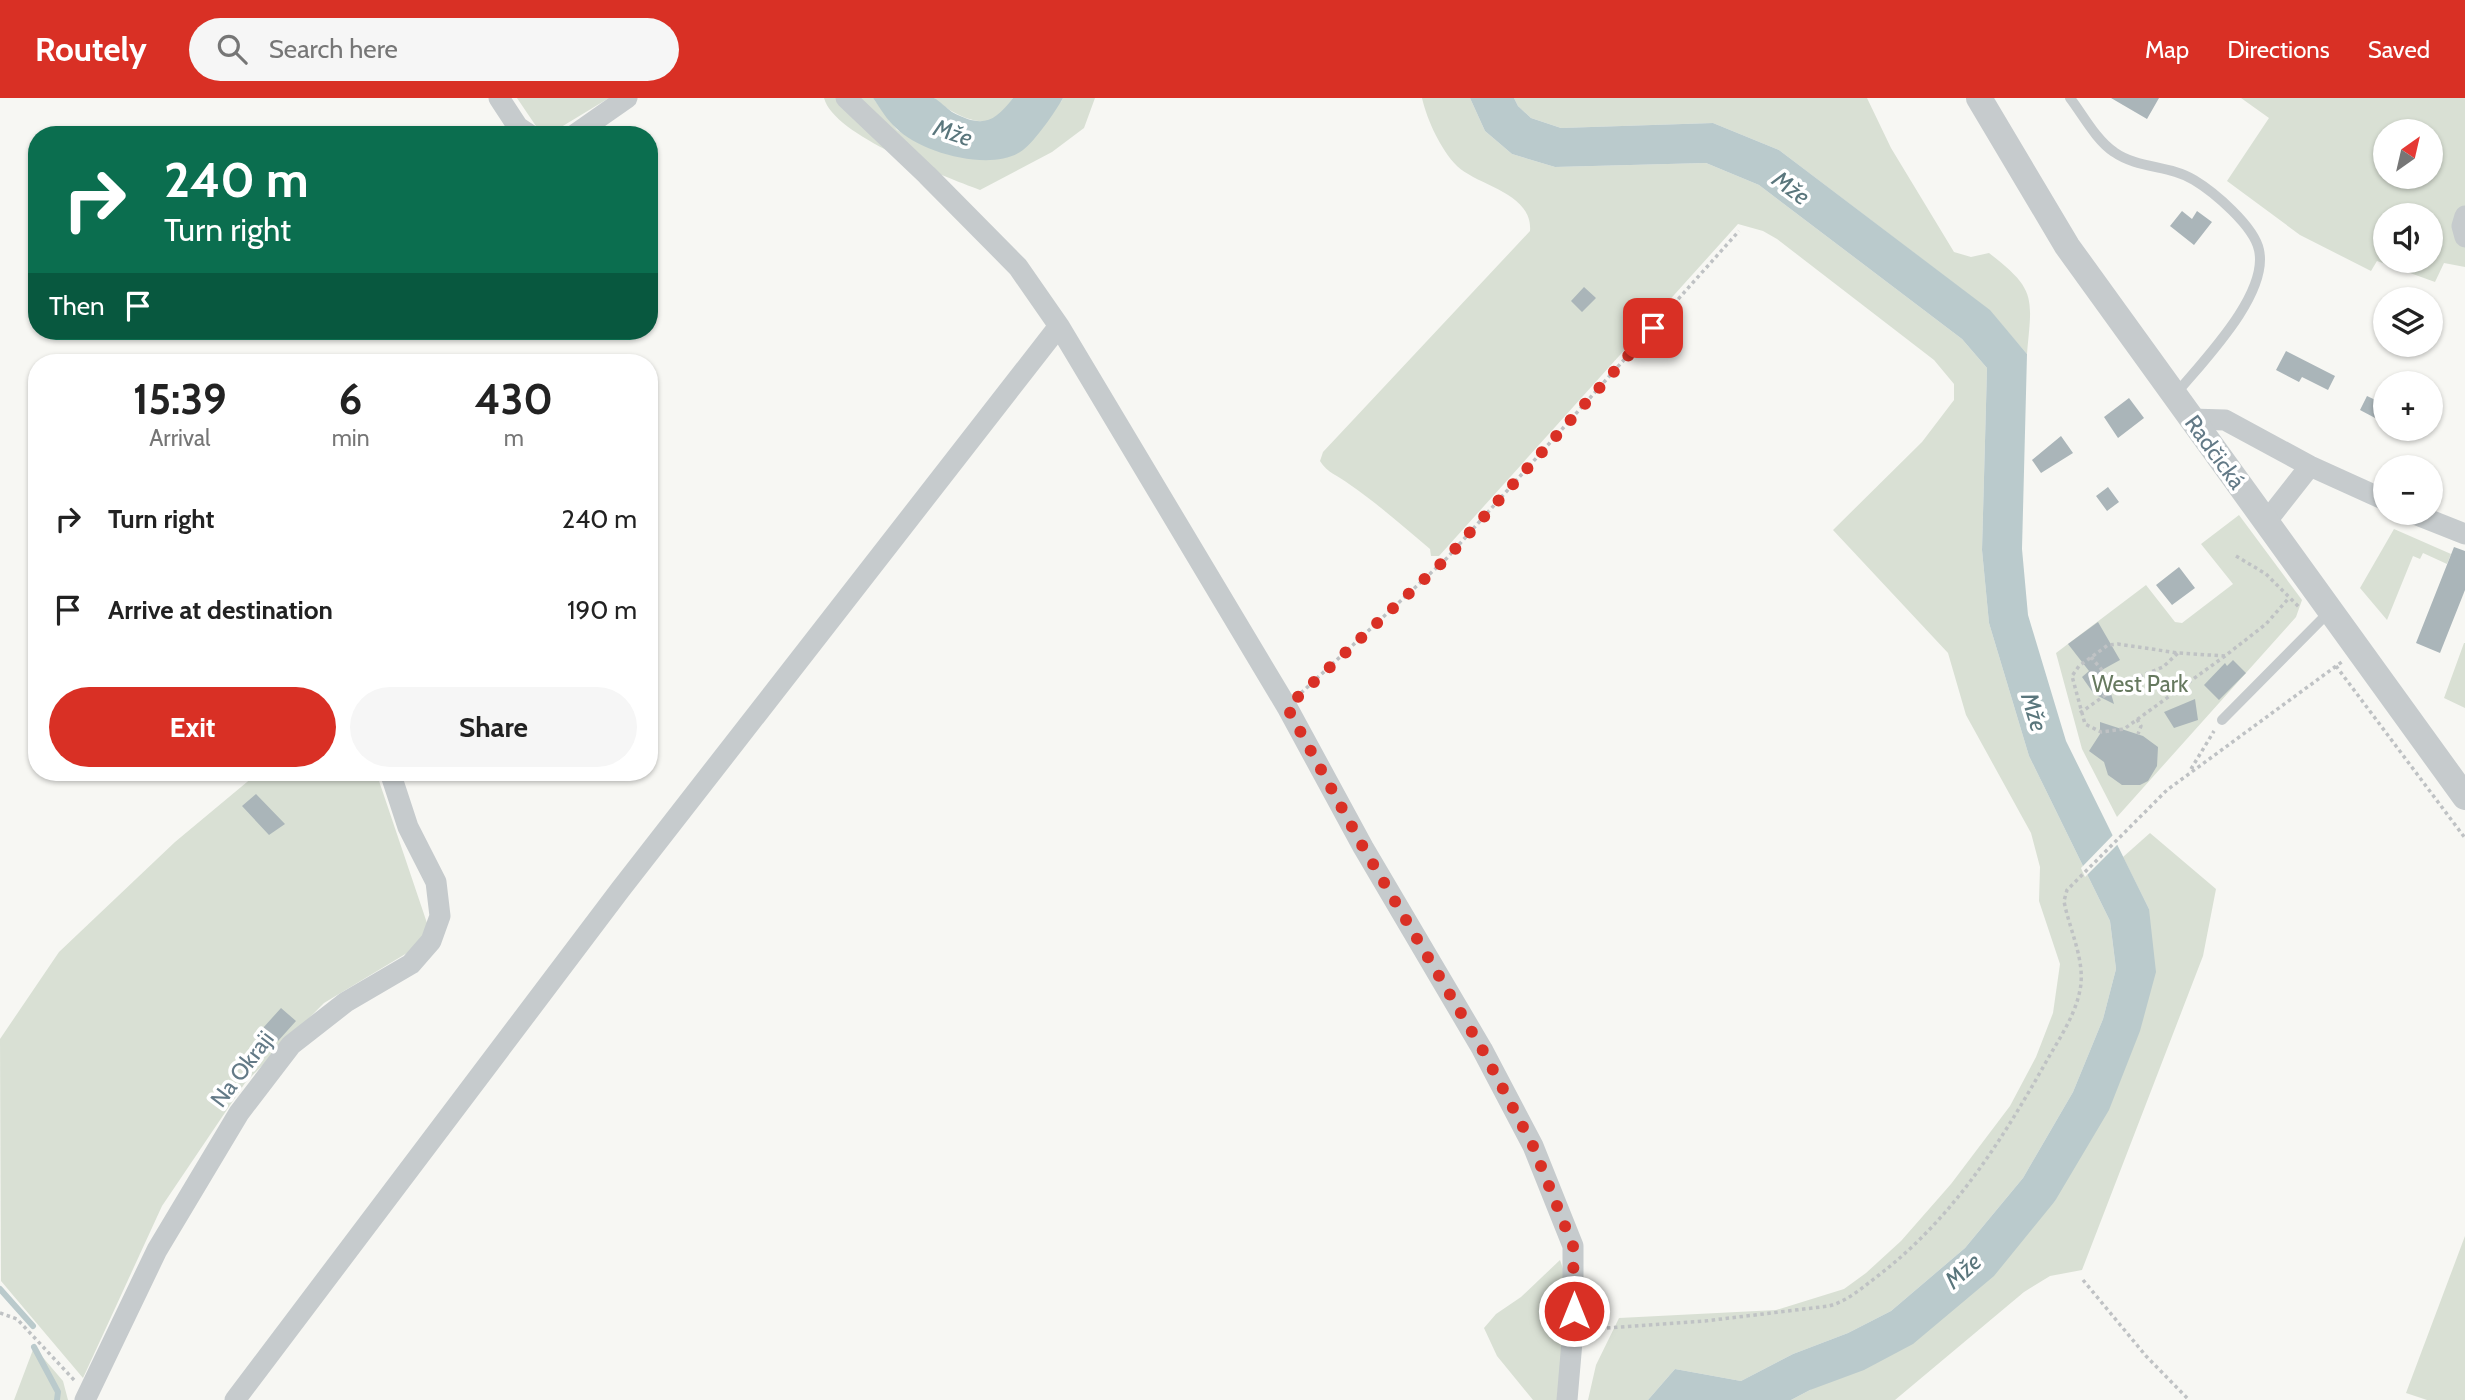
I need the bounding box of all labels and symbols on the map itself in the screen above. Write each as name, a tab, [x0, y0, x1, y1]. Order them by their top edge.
water label: Mže	[929, 112, 976, 152]
north arrow	[2373, 119, 2443, 189]
water label: Mže	[1766, 164, 1816, 211]
pin	[1623, 298, 1683, 358]
street label: Radčická	[2179, 410, 2251, 494]
park label: West Park	[2092, 670, 2189, 698]
water label: Mže	[2015, 688, 2054, 735]
street label: Na Okraji	[204, 1025, 280, 1113]
water label: Mže	[1938, 1247, 1987, 1295]
position arrow	[1537, 1274, 1611, 1348]

